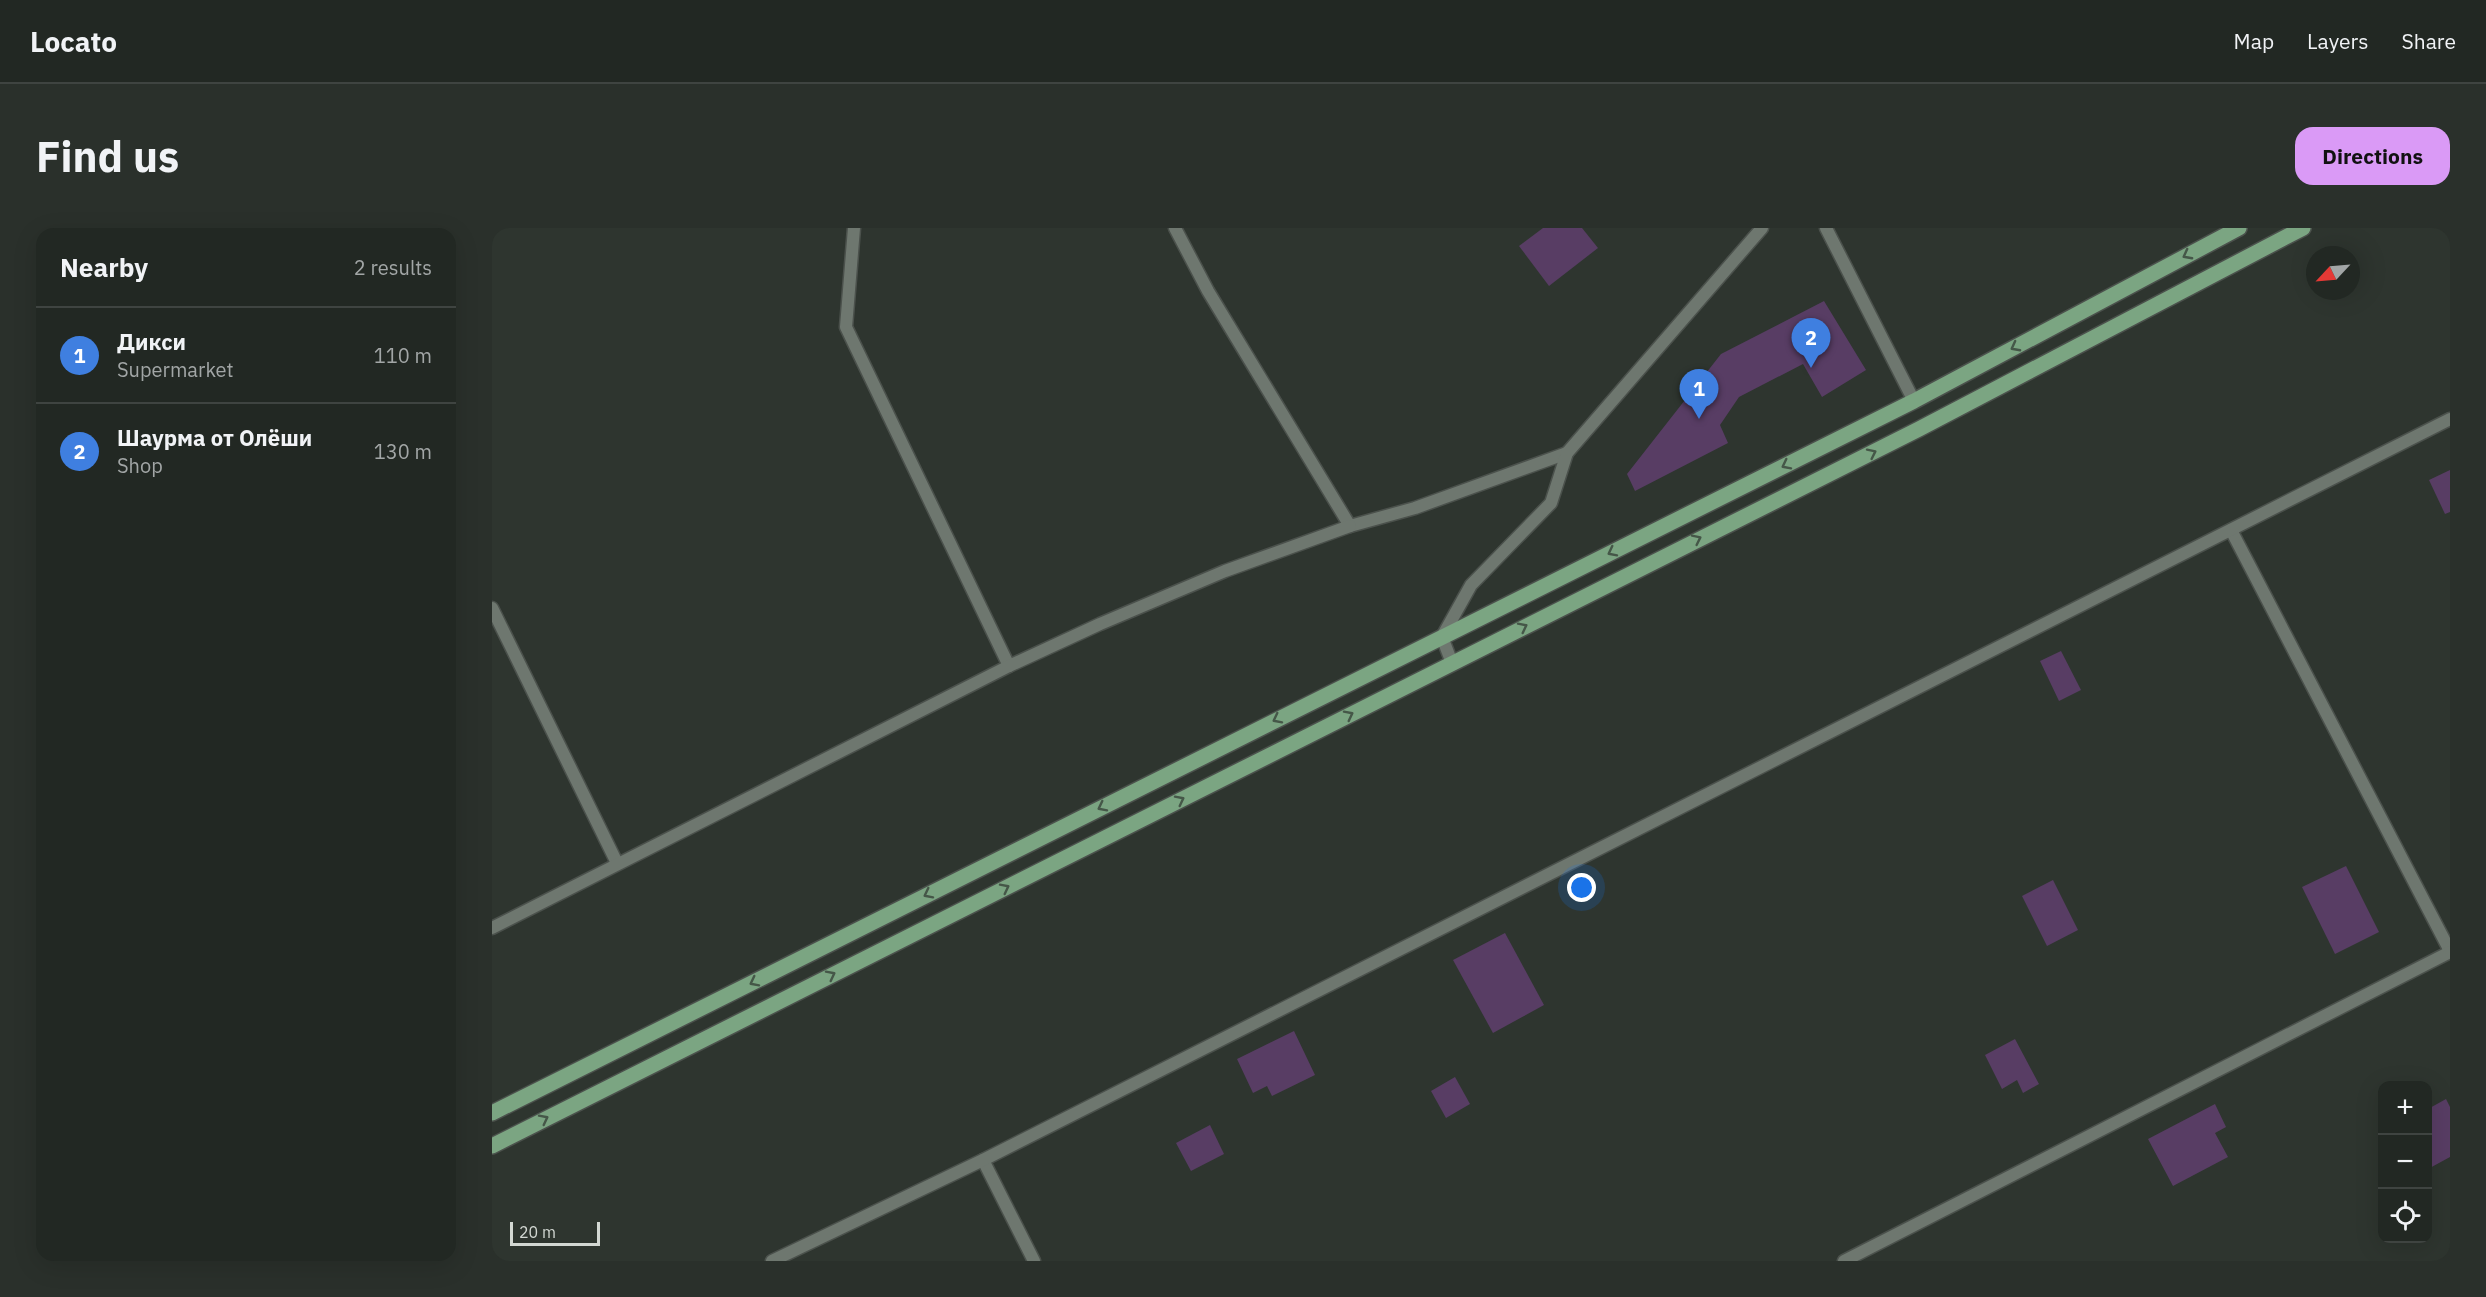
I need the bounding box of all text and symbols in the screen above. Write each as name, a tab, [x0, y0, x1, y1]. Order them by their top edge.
text: Locato	[30, 23, 117, 60]
text: Map	[2234, 27, 2274, 55]
text: Layers	[2307, 27, 2369, 55]
text: Share	[2402, 27, 2456, 55]
button: Directions	[2295, 127, 2450, 185]
text: Find us	[36, 129, 179, 184]
north arrow	[2306, 246, 2360, 300]
one-way arrow	[2183, 248, 2194, 260]
text: Nearby	[60, 250, 148, 284]
text: 2 results	[354, 254, 432, 281]
pin: 2	[1792, 318, 1830, 368]
text: Дикси	[117, 327, 186, 356]
one-way arrow	[2011, 340, 2022, 351]
text: 1	[74, 342, 86, 369]
text: 110 m	[374, 342, 432, 369]
text: Supermarket	[117, 356, 234, 383]
pin: 1	[1680, 370, 1718, 419]
text: Шаурма от Олёши	[117, 423, 312, 452]
text: 2	[74, 438, 86, 465]
text: 130 m	[374, 438, 432, 465]
one-way arrow	[1865, 448, 1876, 460]
text: Shop	[117, 452, 163, 479]
one-way arrow	[1782, 458, 1793, 469]
one-way arrow	[1691, 535, 1702, 547]
one-way arrow	[1608, 545, 1618, 556]
one-way arrow	[1517, 623, 1527, 634]
one-way arrow	[1343, 711, 1353, 722]
one-way arrow	[1272, 712, 1283, 724]
one-way arrow	[1173, 796, 1184, 807]
one-way arrow	[1098, 800, 1109, 811]
your location	[1567, 873, 1596, 902]
one-way arrow	[999, 883, 1010, 895]
one-way arrow	[923, 887, 934, 899]
one-way arrow	[825, 971, 836, 983]
one-way arrow	[749, 975, 760, 986]
map controls	[2378, 1081, 2432, 1243]
button: +	[2378, 1081, 2432, 1135]
one-way arrow	[538, 1115, 549, 1127]
button: −	[2378, 1135, 2432, 1189]
button: locate	[2378, 1189, 2432, 1243]
scale bar	[510, 1219, 600, 1246]
text: 20 m	[519, 1222, 556, 1242]

